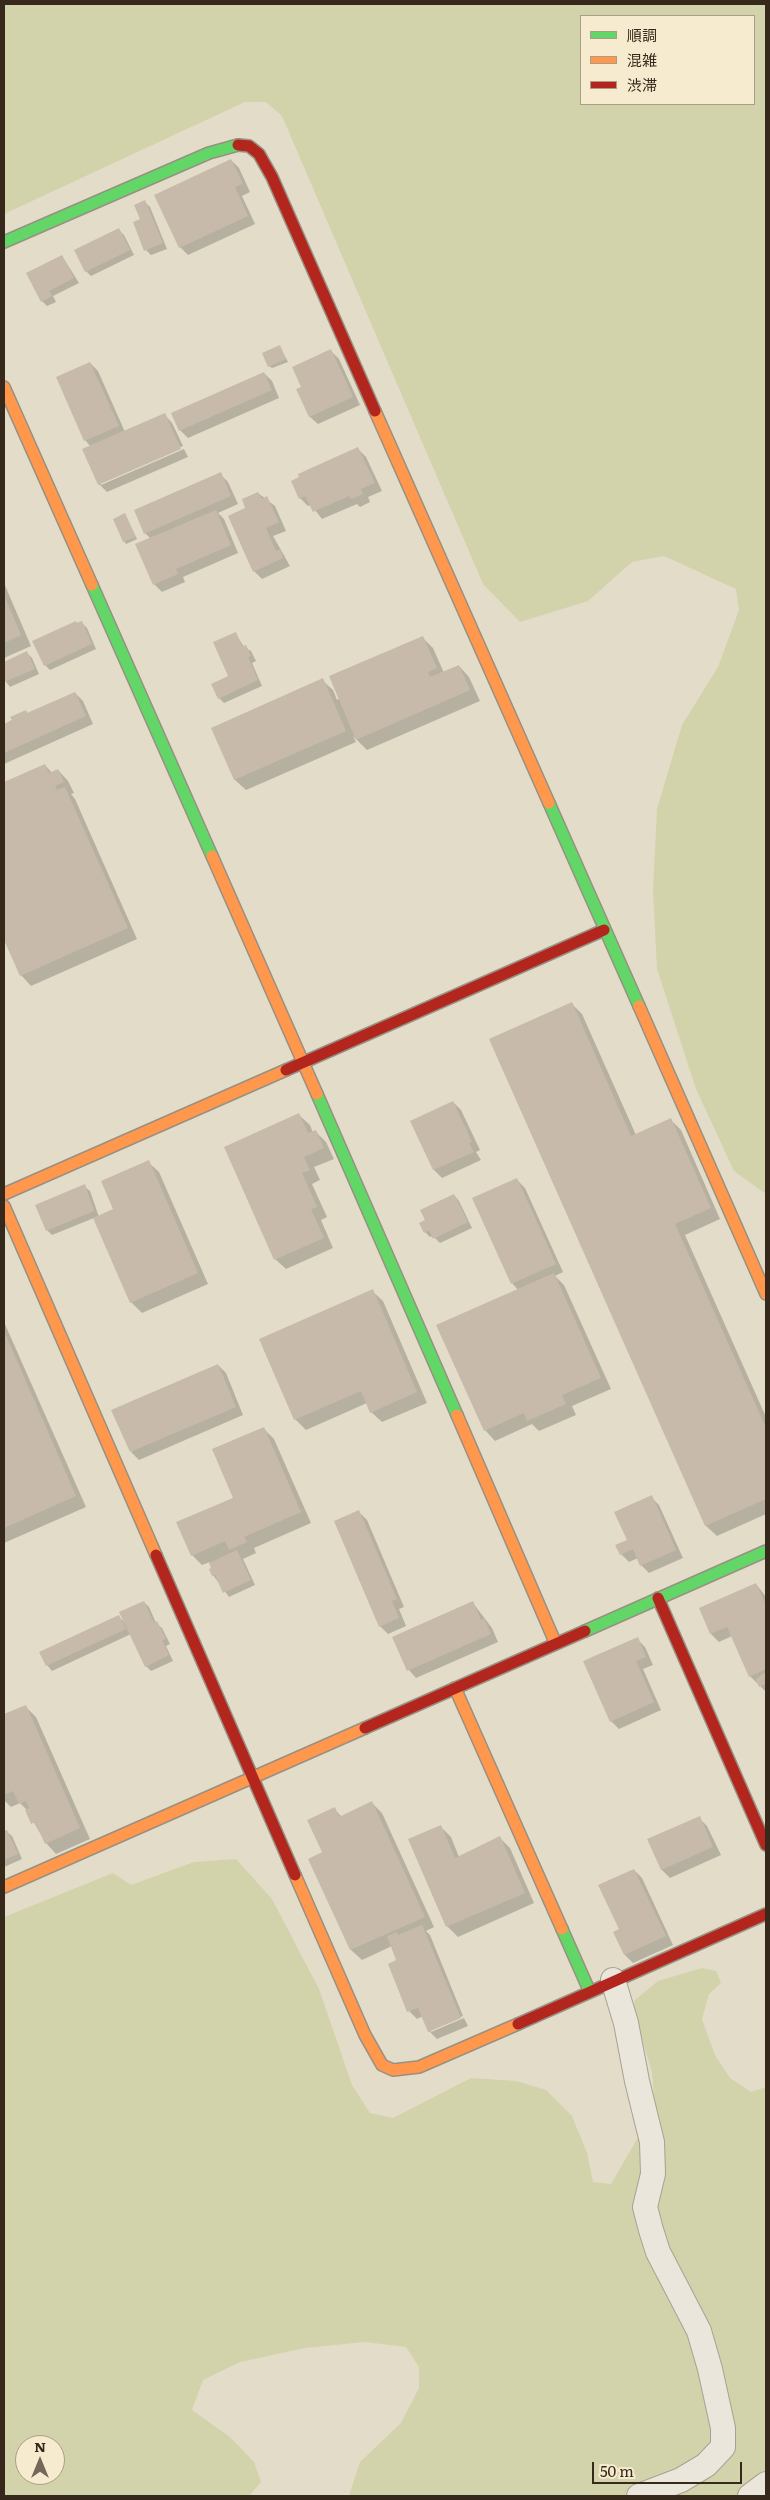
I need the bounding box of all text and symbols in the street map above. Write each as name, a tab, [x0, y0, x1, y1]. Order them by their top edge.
legend	[580, 15, 755, 105]
text: 順調	[627, 23, 657, 46]
text: 混雑	[627, 48, 657, 71]
text: 渋滞	[627, 73, 657, 96]
north arrow	[15, 2435, 65, 2485]
text: N	[34, 2436, 46, 2456]
scale bar	[595, 2452, 745, 2484]
text: 50 m	[600, 2459, 634, 2482]

